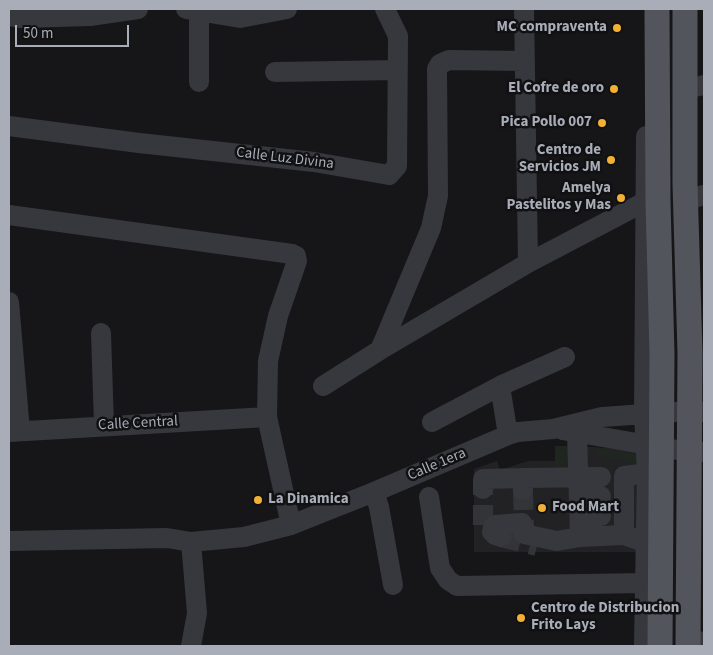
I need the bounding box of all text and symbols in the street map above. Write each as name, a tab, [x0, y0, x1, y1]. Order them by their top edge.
scale bar	[18, 15, 131, 47]
place label: MC compraventa	[497, 19, 607, 37]
marker: MC compraventa	[611, 22, 623, 34]
text: 50 m	[23, 23, 53, 44]
place label: El Cofre de oro	[508, 80, 604, 98]
marker: El Cofre de oro	[608, 83, 620, 95]
place label: Pica Pollo 007	[501, 114, 592, 132]
marker: Pica Pollo 007	[596, 117, 608, 129]
place label: Centro de Servicios JM	[519, 142, 601, 177]
street label: Calle Luz Divina	[235, 144, 335, 174]
marker: Centro de Servicios JM	[605, 154, 617, 166]
place label: Amelya Pastelitos y Mas	[506, 180, 611, 215]
marker: Amelya Pastelitos y Mas	[615, 192, 627, 204]
street label: Calle Central	[98, 413, 178, 435]
street label: Calle 1era	[405, 445, 469, 485]
place label: La Dinamica	[268, 491, 349, 509]
marker: La Dinamica	[252, 494, 264, 506]
place label: Food Mart	[552, 499, 619, 517]
marker: Food Mart	[536, 502, 548, 514]
place label: Centro de Distribucion Frito Lays	[531, 600, 679, 635]
marker: Centro de Distribucion Frito Lays	[515, 612, 527, 624]

